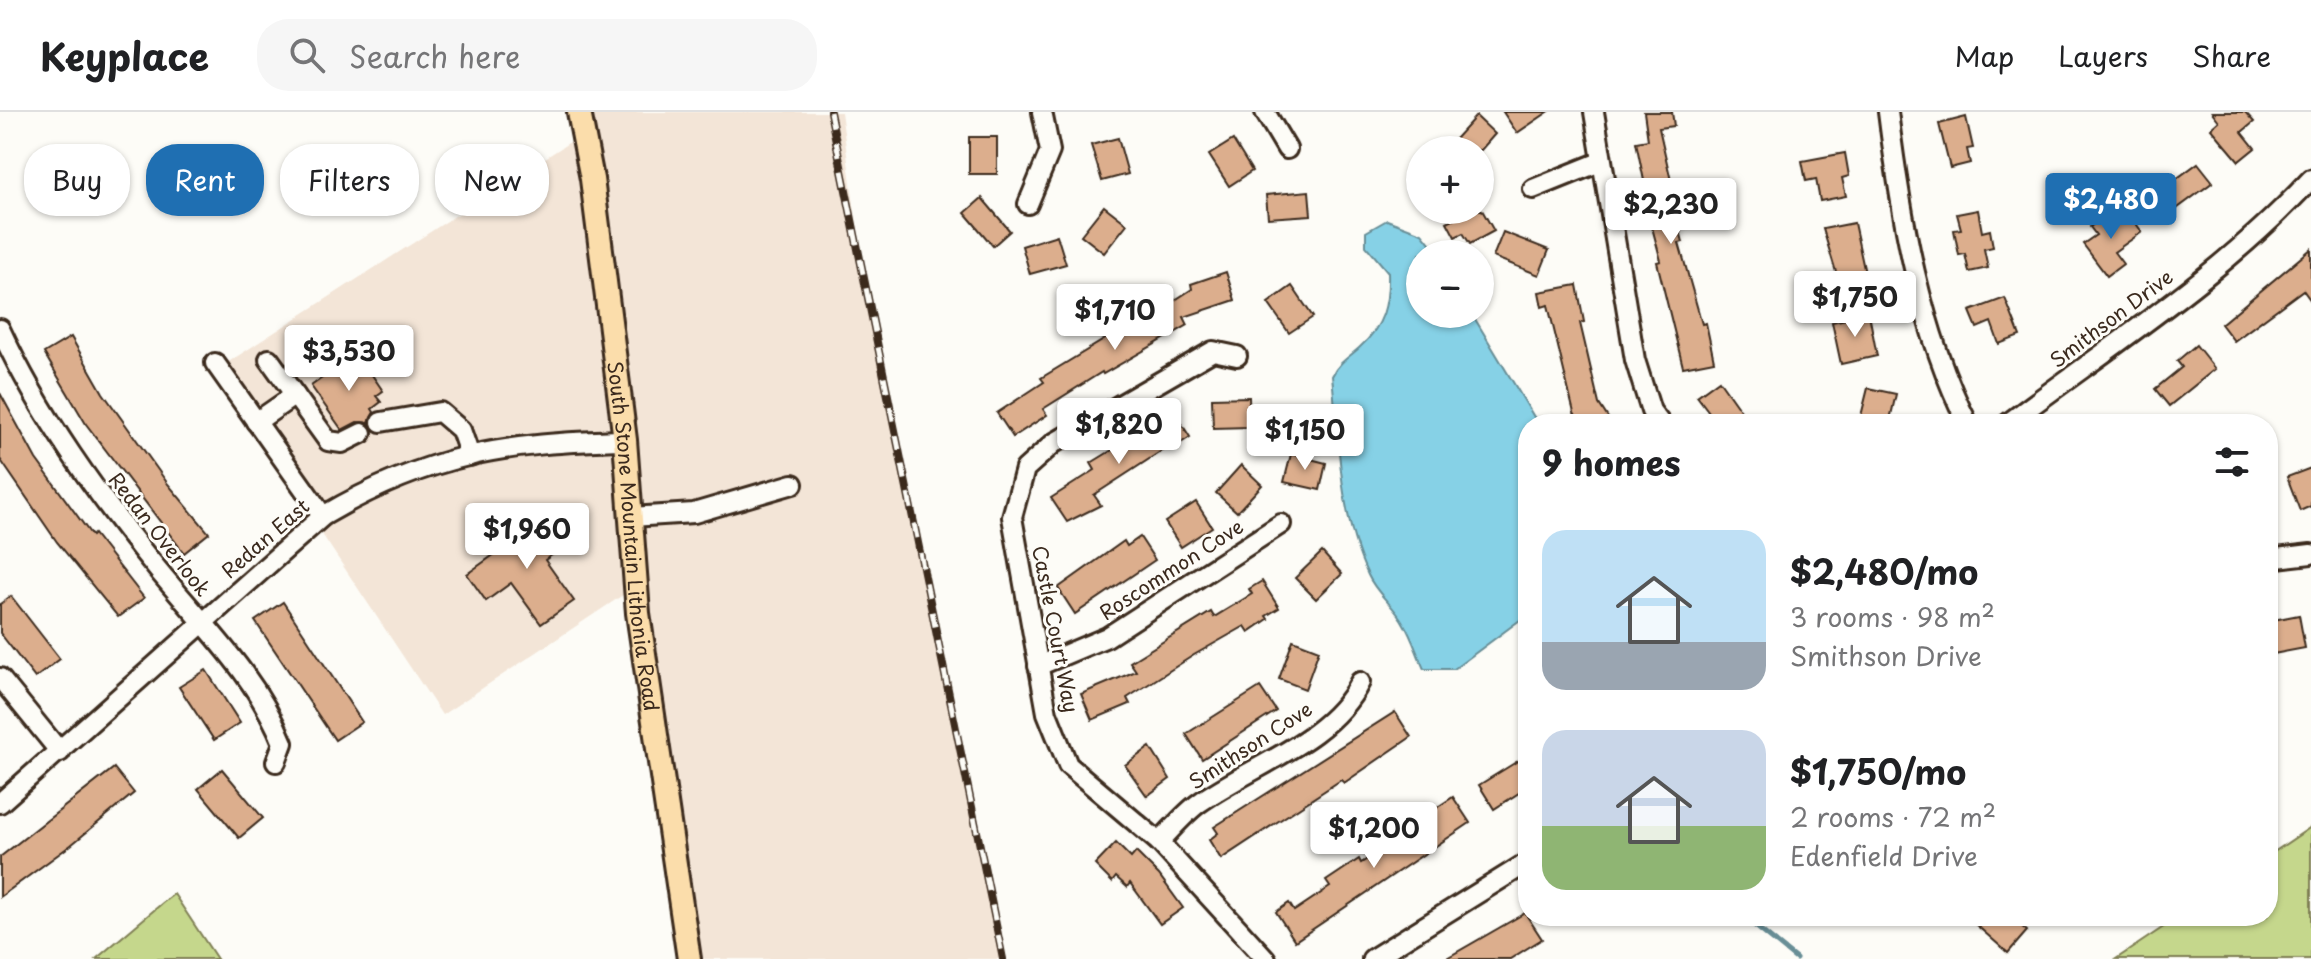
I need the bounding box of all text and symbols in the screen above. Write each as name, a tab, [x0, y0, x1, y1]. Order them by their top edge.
search box	[257, 19, 817, 91]
text: Keyplace	[40, 27, 209, 84]
icon: search	[285, 33, 329, 77]
text: Search here	[349, 33, 521, 78]
text: Map	[1954, 34, 2014, 77]
text: Layers	[2058, 34, 2148, 77]
text: Share	[2192, 34, 2271, 77]
map controls	[1406, 136, 1494, 328]
button: +	[1406, 136, 1494, 224]
chip: Buy	[24, 144, 130, 216]
chip: Rent	[146, 144, 264, 216]
chip: Filters	[280, 144, 419, 216]
chip: New	[435, 144, 549, 216]
pin: $2,480	[2046, 173, 2176, 241]
pin: $2,230	[1606, 178, 1736, 246]
text: $2,480	[2063, 179, 2159, 218]
text: $2,230	[1623, 184, 1719, 223]
button: −	[1406, 240, 1494, 328]
street label: Smithson Drive	[2043, 262, 2179, 374]
pin: $1,750	[1790, 271, 1920, 339]
text: $1,750	[1812, 277, 1898, 316]
pin: $1,710	[1050, 284, 1180, 352]
text: $1,710	[1075, 290, 1155, 329]
pin: $3,530	[284, 325, 414, 393]
text: $3,530	[303, 331, 395, 370]
street label: South Stone Mountain Lithonia Road	[600, 360, 667, 713]
pin: $1,820	[1054, 398, 1184, 466]
text: $1,820	[1075, 404, 1163, 443]
pin: $1,150	[1240, 404, 1370, 472]
text: $1,150	[1265, 410, 1345, 449]
text: 9 homes	[1542, 436, 1681, 488]
icon: filters	[2210, 440, 2254, 484]
street label: Redan Overlook	[102, 466, 218, 602]
street label: Redan East	[214, 491, 316, 585]
pin: $1,960	[462, 503, 592, 571]
text: $1,960	[483, 509, 571, 548]
street label: Roscommon Cove	[1093, 511, 1249, 627]
street label: Castle Court Way	[1025, 543, 1087, 715]
text: $2,480/mo	[1790, 545, 1978, 597]
icon: home	[1606, 562, 1702, 658]
text: 3 rooms · 98 m²	[1790, 597, 1995, 636]
text: Smithson Drive	[1790, 636, 1982, 675]
street label: Smithson Cove	[1182, 694, 1318, 796]
text: $1,750/mo	[1790, 745, 1966, 797]
icon: home	[1606, 762, 1702, 858]
text: 2 rooms · 72 m²	[1790, 797, 1996, 836]
pin: $1,200	[1309, 802, 1439, 870]
text: $1,200	[1328, 808, 1420, 847]
text: Edenfield Drive	[1790, 836, 1978, 875]

